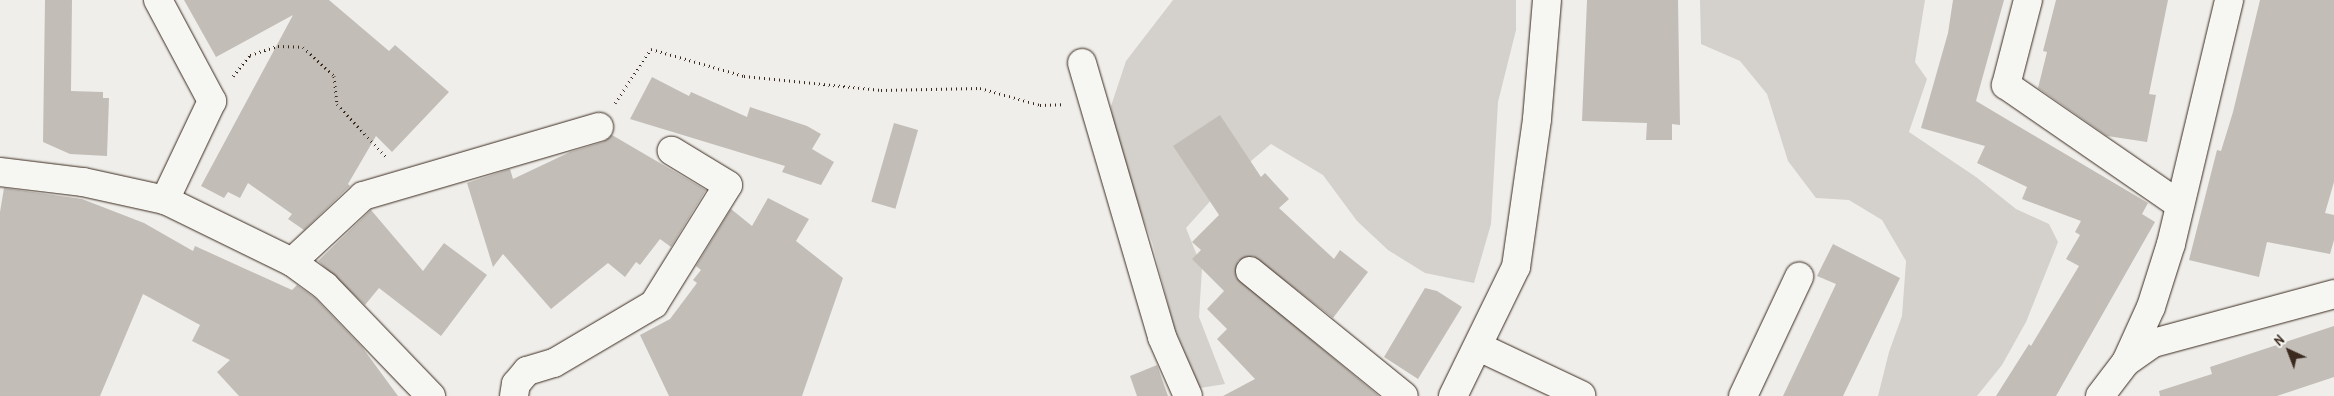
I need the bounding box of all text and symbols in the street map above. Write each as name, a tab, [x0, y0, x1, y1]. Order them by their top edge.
north arrow	[2264, 326, 2314, 376]
text: N	[2269, 330, 2288, 349]

